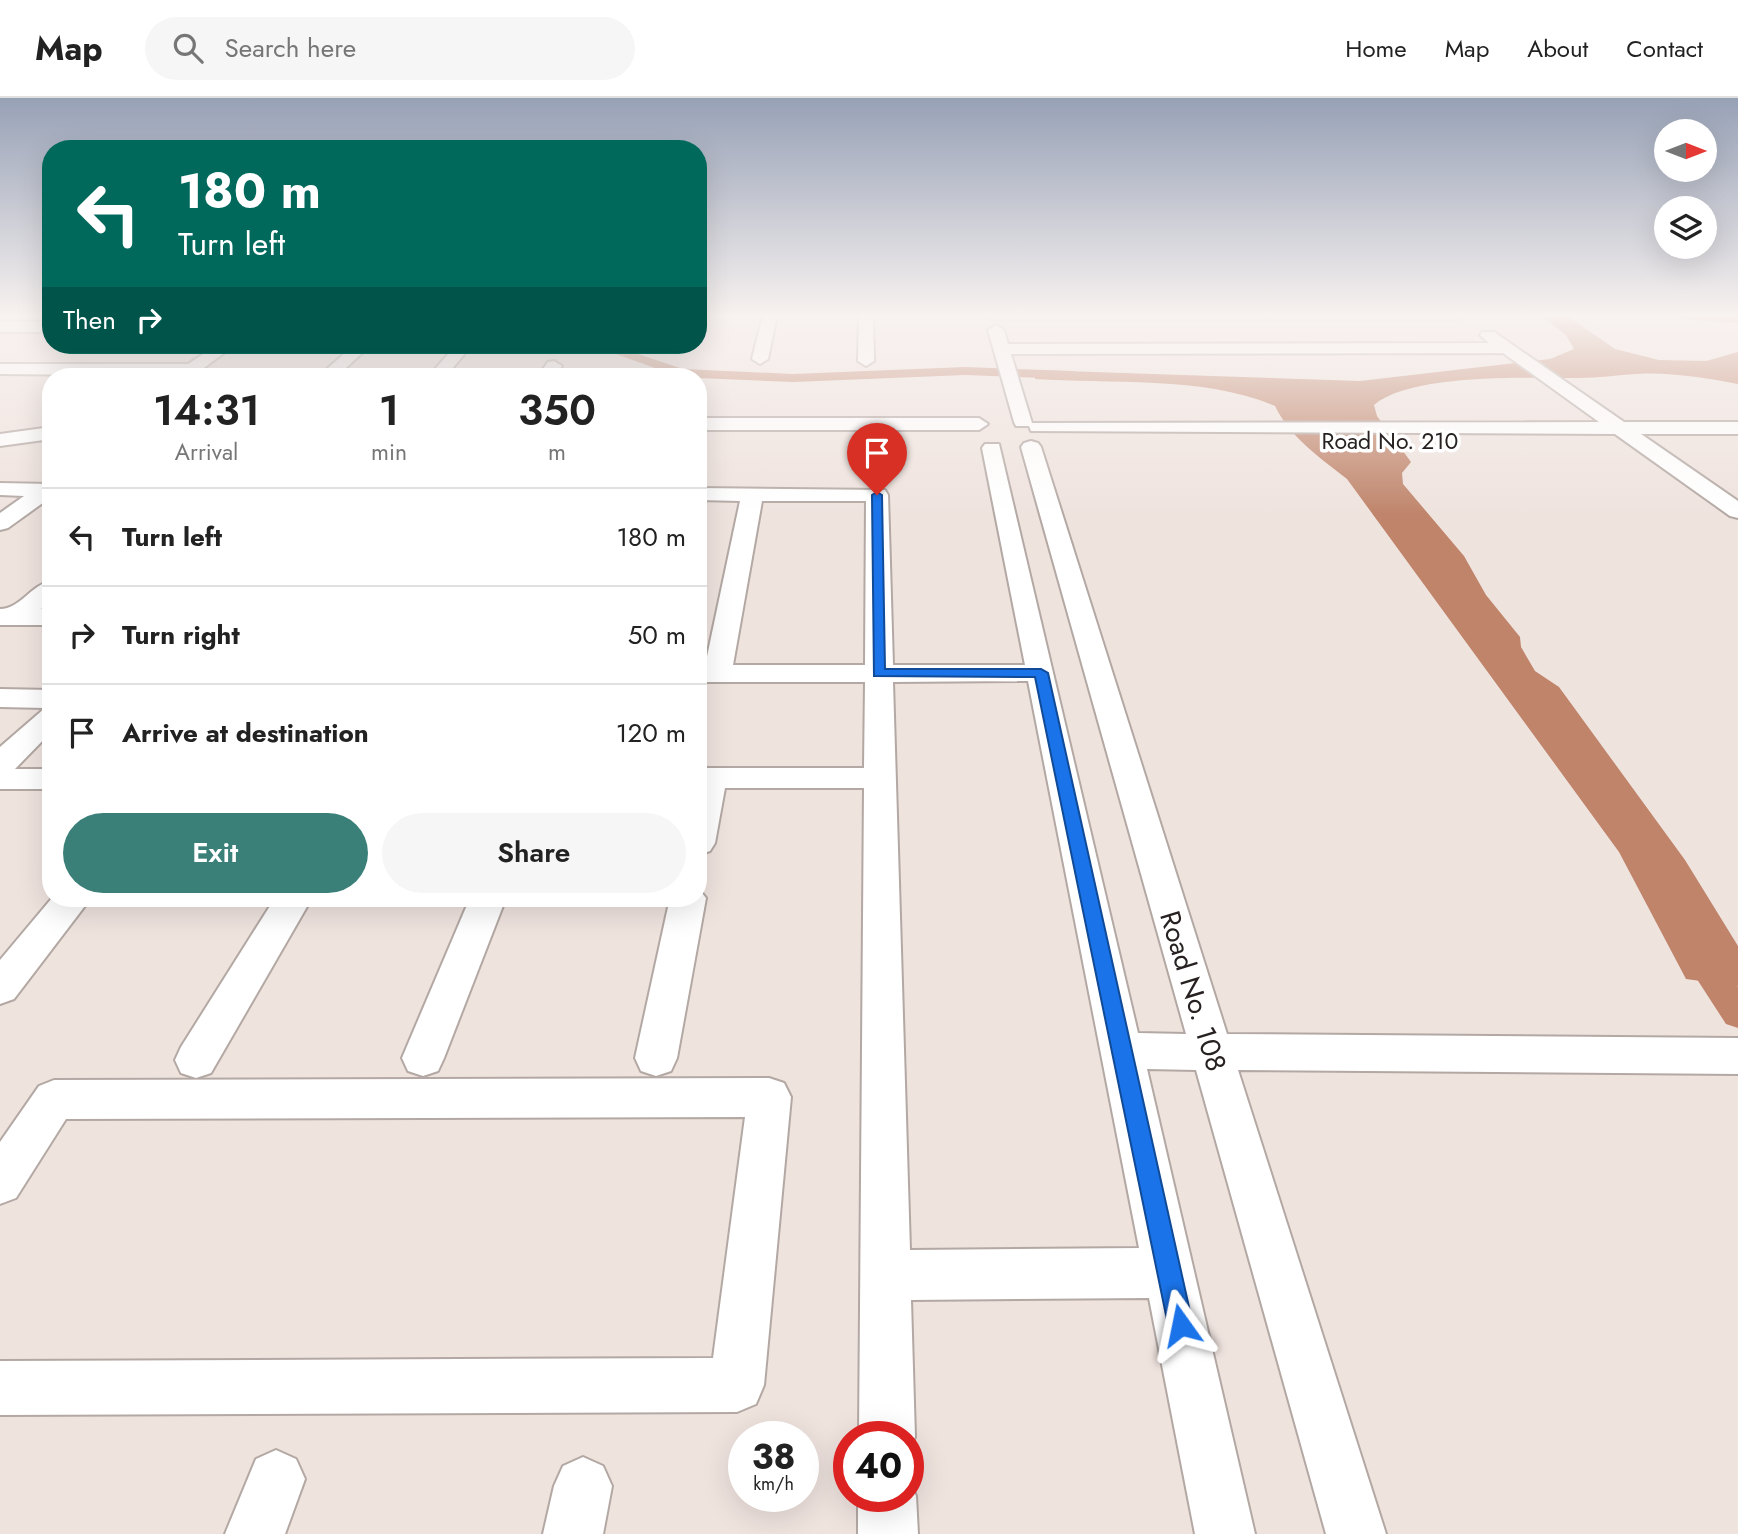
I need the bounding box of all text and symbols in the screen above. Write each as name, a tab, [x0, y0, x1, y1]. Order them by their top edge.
search box	[145, 17, 635, 80]
text: Map	[35, 25, 103, 72]
icon: search	[169, 29, 207, 67]
text: Search here	[225, 29, 356, 67]
text: Home	[1345, 31, 1407, 66]
text: Map	[1445, 31, 1489, 66]
text: About	[1527, 31, 1588, 66]
text: Contact	[1626, 31, 1703, 66]
north arrow	[1654, 119, 1717, 182]
map controls	[1654, 119, 1717, 259]
text: 180 m	[178, 156, 321, 226]
icon: left	[63, 168, 154, 259]
button: layers	[1654, 196, 1717, 259]
text: Turn left	[178, 221, 285, 267]
text: Then	[63, 301, 116, 339]
icon: right	[130, 301, 168, 339]
text: 14:31	[153, 380, 260, 441]
text: 1	[379, 380, 399, 441]
text: 350	[518, 380, 596, 441]
pin	[847, 423, 907, 495]
street label: Road No. 210	[1322, 424, 1458, 458]
icon: arrive	[858, 434, 896, 472]
text: Arrival	[175, 435, 238, 469]
text: min	[371, 435, 407, 469]
text: m	[548, 435, 566, 469]
icon: left	[63, 518, 101, 556]
text: Turn left	[122, 518, 222, 556]
text: 180 m	[616, 518, 686, 556]
icon: right	[63, 616, 101, 654]
text: Turn right	[122, 616, 240, 654]
text: 50 m	[628, 616, 686, 654]
icon: arrive	[63, 714, 101, 752]
text: Arrive at destination	[122, 714, 369, 752]
text: 120 m	[616, 714, 686, 752]
button: Exit	[63, 813, 368, 893]
button: Share	[382, 813, 686, 893]
street label: Road No. 108	[1149, 906, 1237, 1076]
position arrow	[1144, 1288, 1218, 1362]
speed limit sign: 40	[833, 1421, 924, 1512]
text: 38	[752, 1432, 795, 1482]
text: km/h	[753, 1471, 794, 1497]

